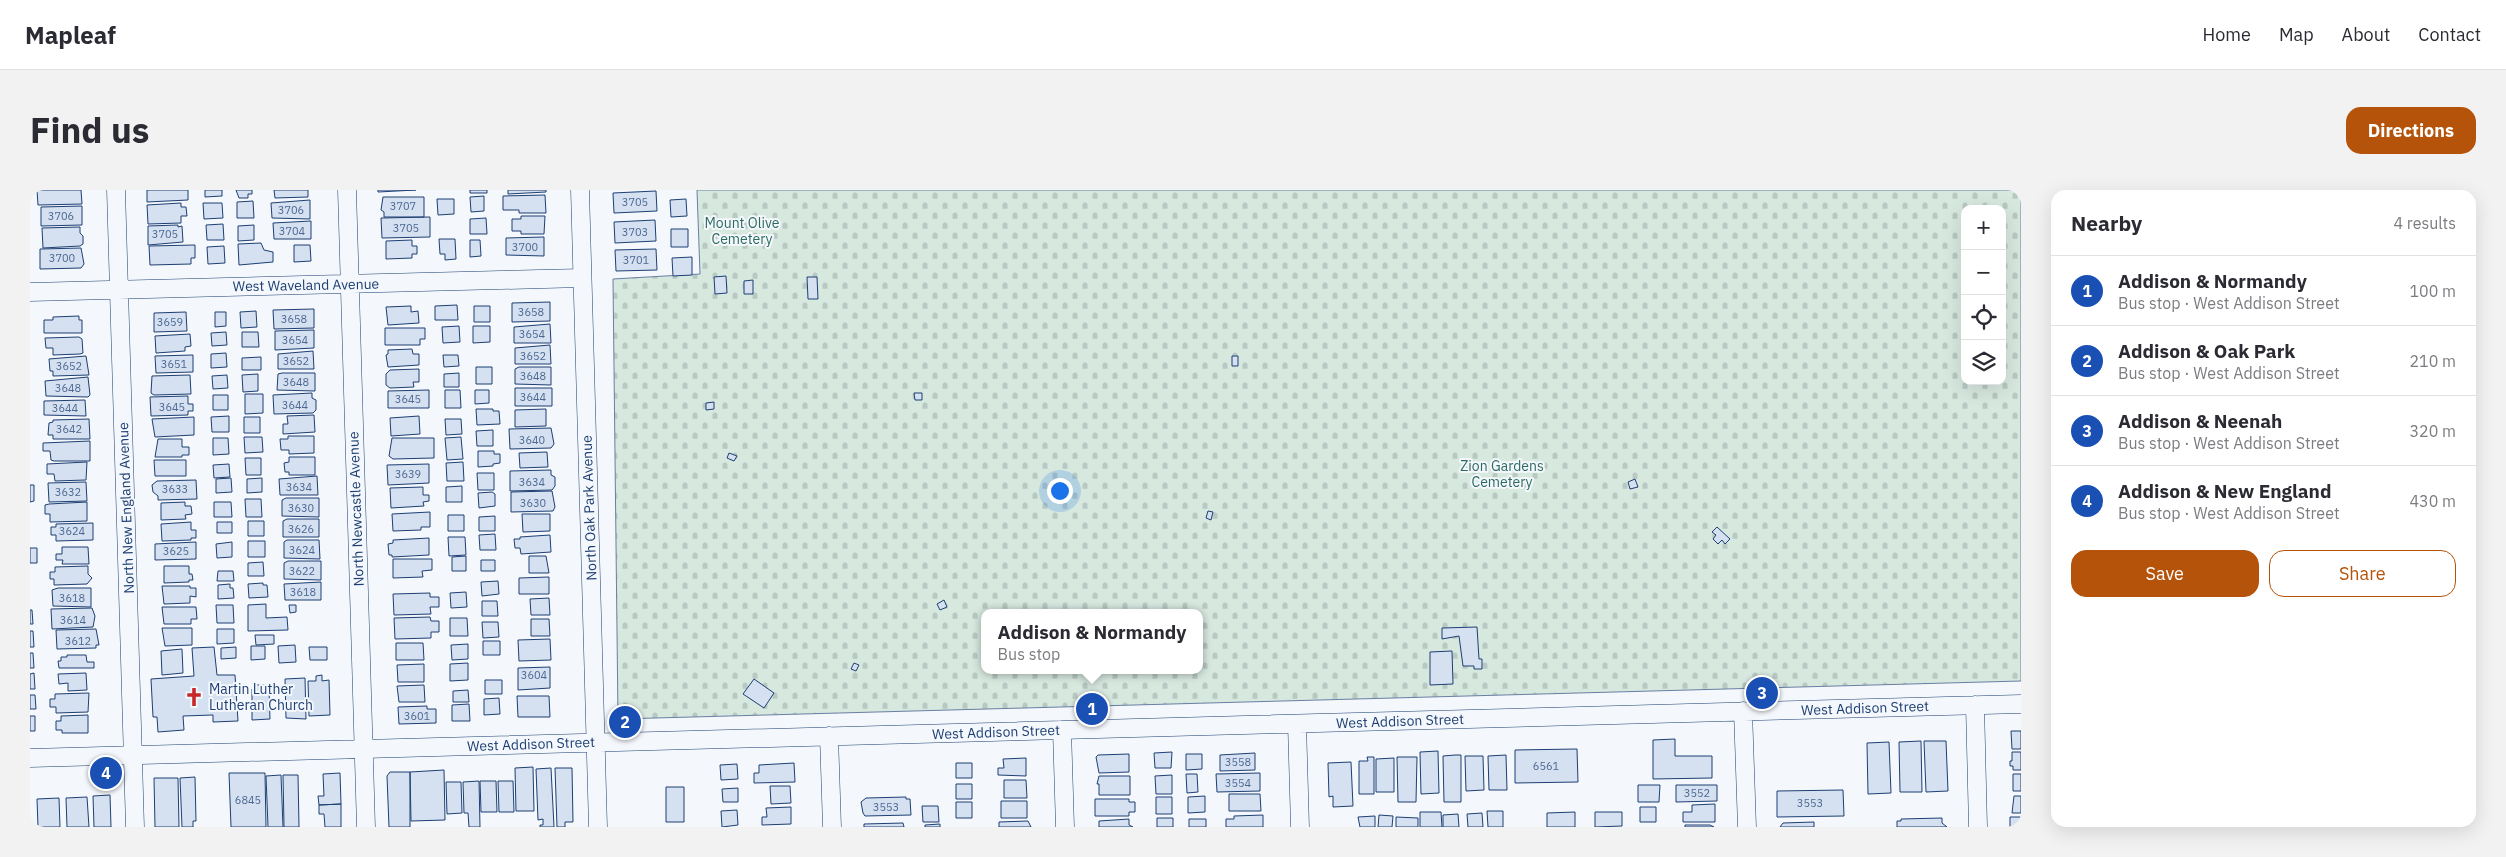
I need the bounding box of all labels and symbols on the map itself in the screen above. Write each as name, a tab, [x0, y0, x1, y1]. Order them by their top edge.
house number: 3705	[622, 195, 648, 209]
house number: 3707	[390, 199, 416, 213]
house number: 3706	[278, 203, 304, 217]
house number: 3706	[48, 209, 74, 223]
park label: Mount Olive Cemetery	[704, 214, 780, 248]
house number: 3705	[393, 221, 419, 235]
house number: 3704	[279, 224, 306, 238]
house number: 3703	[622, 225, 648, 239]
house number: 3705	[152, 227, 178, 241]
house number: 3700	[512, 240, 538, 254]
house number: 3700	[49, 251, 75, 265]
house number: 3701	[623, 253, 650, 267]
street label: West Waveland Avenue	[233, 275, 380, 295]
house number: 3658	[518, 305, 544, 319]
house number: 3658	[281, 312, 307, 326]
house number: 3659	[157, 315, 183, 329]
house number: 3654	[519, 327, 546, 341]
house number: 3654	[282, 333, 309, 347]
house number: 3652	[520, 349, 546, 363]
house number: 3652	[283, 354, 309, 368]
house number: 3651	[161, 357, 188, 371]
house number: 3652	[56, 359, 82, 373]
house number: 3648	[520, 369, 546, 383]
house number: 3648	[283, 375, 309, 389]
house number: 3648	[55, 381, 81, 395]
house number: 3644	[520, 390, 547, 404]
house number: 3645	[395, 392, 421, 406]
house number: 3644	[282, 398, 309, 412]
house number: 3645	[159, 400, 185, 414]
house number: 3644	[52, 401, 79, 415]
house number: 3642	[56, 422, 82, 436]
street label: North New England Avenue	[114, 422, 138, 594]
street label: North Newcastle Avenue	[344, 431, 368, 587]
house number: 3640	[519, 433, 545, 447]
street label: North Oak Park Avenue	[577, 435, 601, 581]
park label: Zion Gardens Cemetery	[1460, 457, 1544, 491]
house number: 3639	[395, 467, 421, 481]
house number: 3634	[519, 475, 546, 489]
your location	[1047, 478, 1073, 504]
house number: 3634	[286, 480, 313, 494]
house number: 3633	[162, 482, 188, 496]
house number: 3632	[55, 485, 81, 499]
house number: 3630	[520, 496, 546, 510]
house number: 3630	[288, 501, 314, 515]
house number: 3626	[288, 522, 314, 536]
house number: 3624	[59, 524, 86, 538]
house number: 3624	[289, 543, 316, 557]
house number: 3625	[163, 544, 189, 558]
house number: 3622	[289, 564, 315, 578]
house number: 3618	[290, 585, 316, 599]
house number: 3618	[59, 591, 85, 605]
house number: 3614	[60, 613, 87, 627]
house number: 3612	[65, 634, 91, 648]
house number: 3604	[521, 668, 548, 682]
pin: 3	[1746, 674, 1778, 712]
place label: Martin Luther Lutheran Church	[209, 680, 313, 714]
church icon: Martin Luther Lutheran Church	[183, 686, 205, 708]
pin: 1	[1076, 690, 1108, 728]
street label: West Addison Street	[1801, 697, 1929, 719]
pin: 2	[609, 703, 641, 741]
house number: 3601	[404, 709, 431, 723]
street label: West Addison Street	[1336, 710, 1464, 732]
street label: West Addison Street	[932, 721, 1060, 743]
street label: West Addison Street	[467, 733, 595, 755]
pin: 4	[90, 754, 122, 792]
house number: 3558	[1225, 755, 1251, 769]
house number: 6561	[1533, 759, 1560, 773]
house number: 3554	[1225, 776, 1252, 790]
house number: 3552	[1684, 786, 1710, 800]
house number: 6845	[235, 793, 261, 807]
house number: 3553	[1797, 796, 1823, 810]
house number: 3553	[873, 800, 899, 814]

